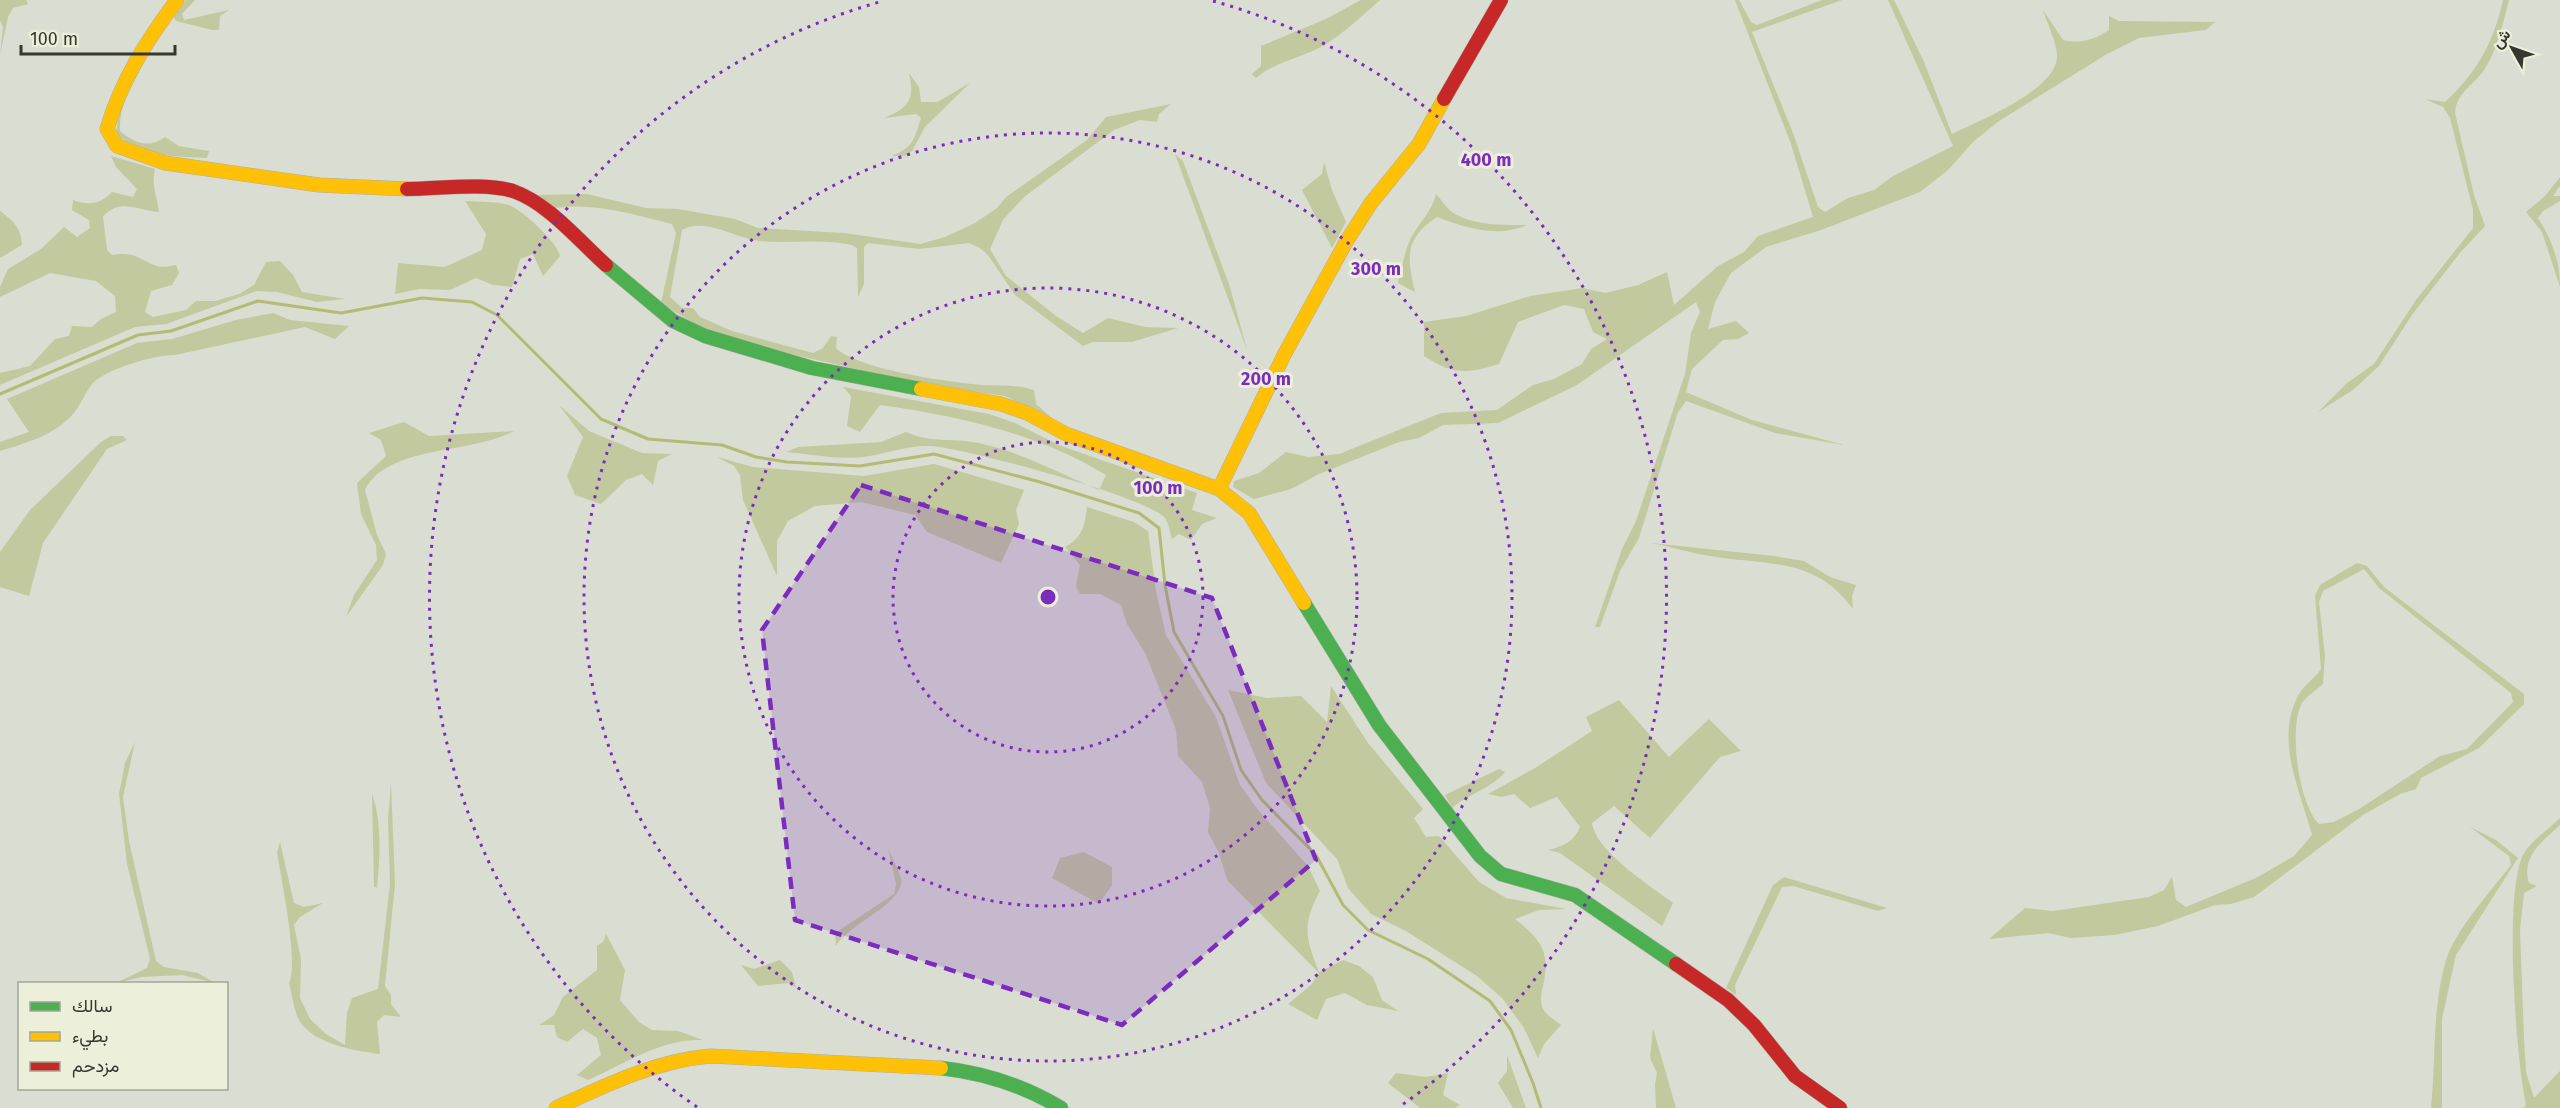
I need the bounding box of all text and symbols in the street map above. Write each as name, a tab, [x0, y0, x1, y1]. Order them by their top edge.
scale bar	[21, 18, 176, 56]
north arrow	[2482, 18, 2542, 78]
text: ش	[2487, 25, 2514, 52]
text: 100 m	[30, 28, 78, 50]
text: 400 m	[1461, 149, 1511, 171]
text: 300 m	[1350, 258, 1401, 280]
text: 200 m	[1241, 368, 1291, 390]
text: 100 m	[1134, 477, 1182, 499]
centre of rings	[1038, 587, 1058, 607]
legend	[18, 982, 228, 1090]
text: سالك	[72, 995, 112, 1017]
text: بطيء	[72, 1025, 108, 1051]
text: مزدحم	[72, 1055, 119, 1078]

